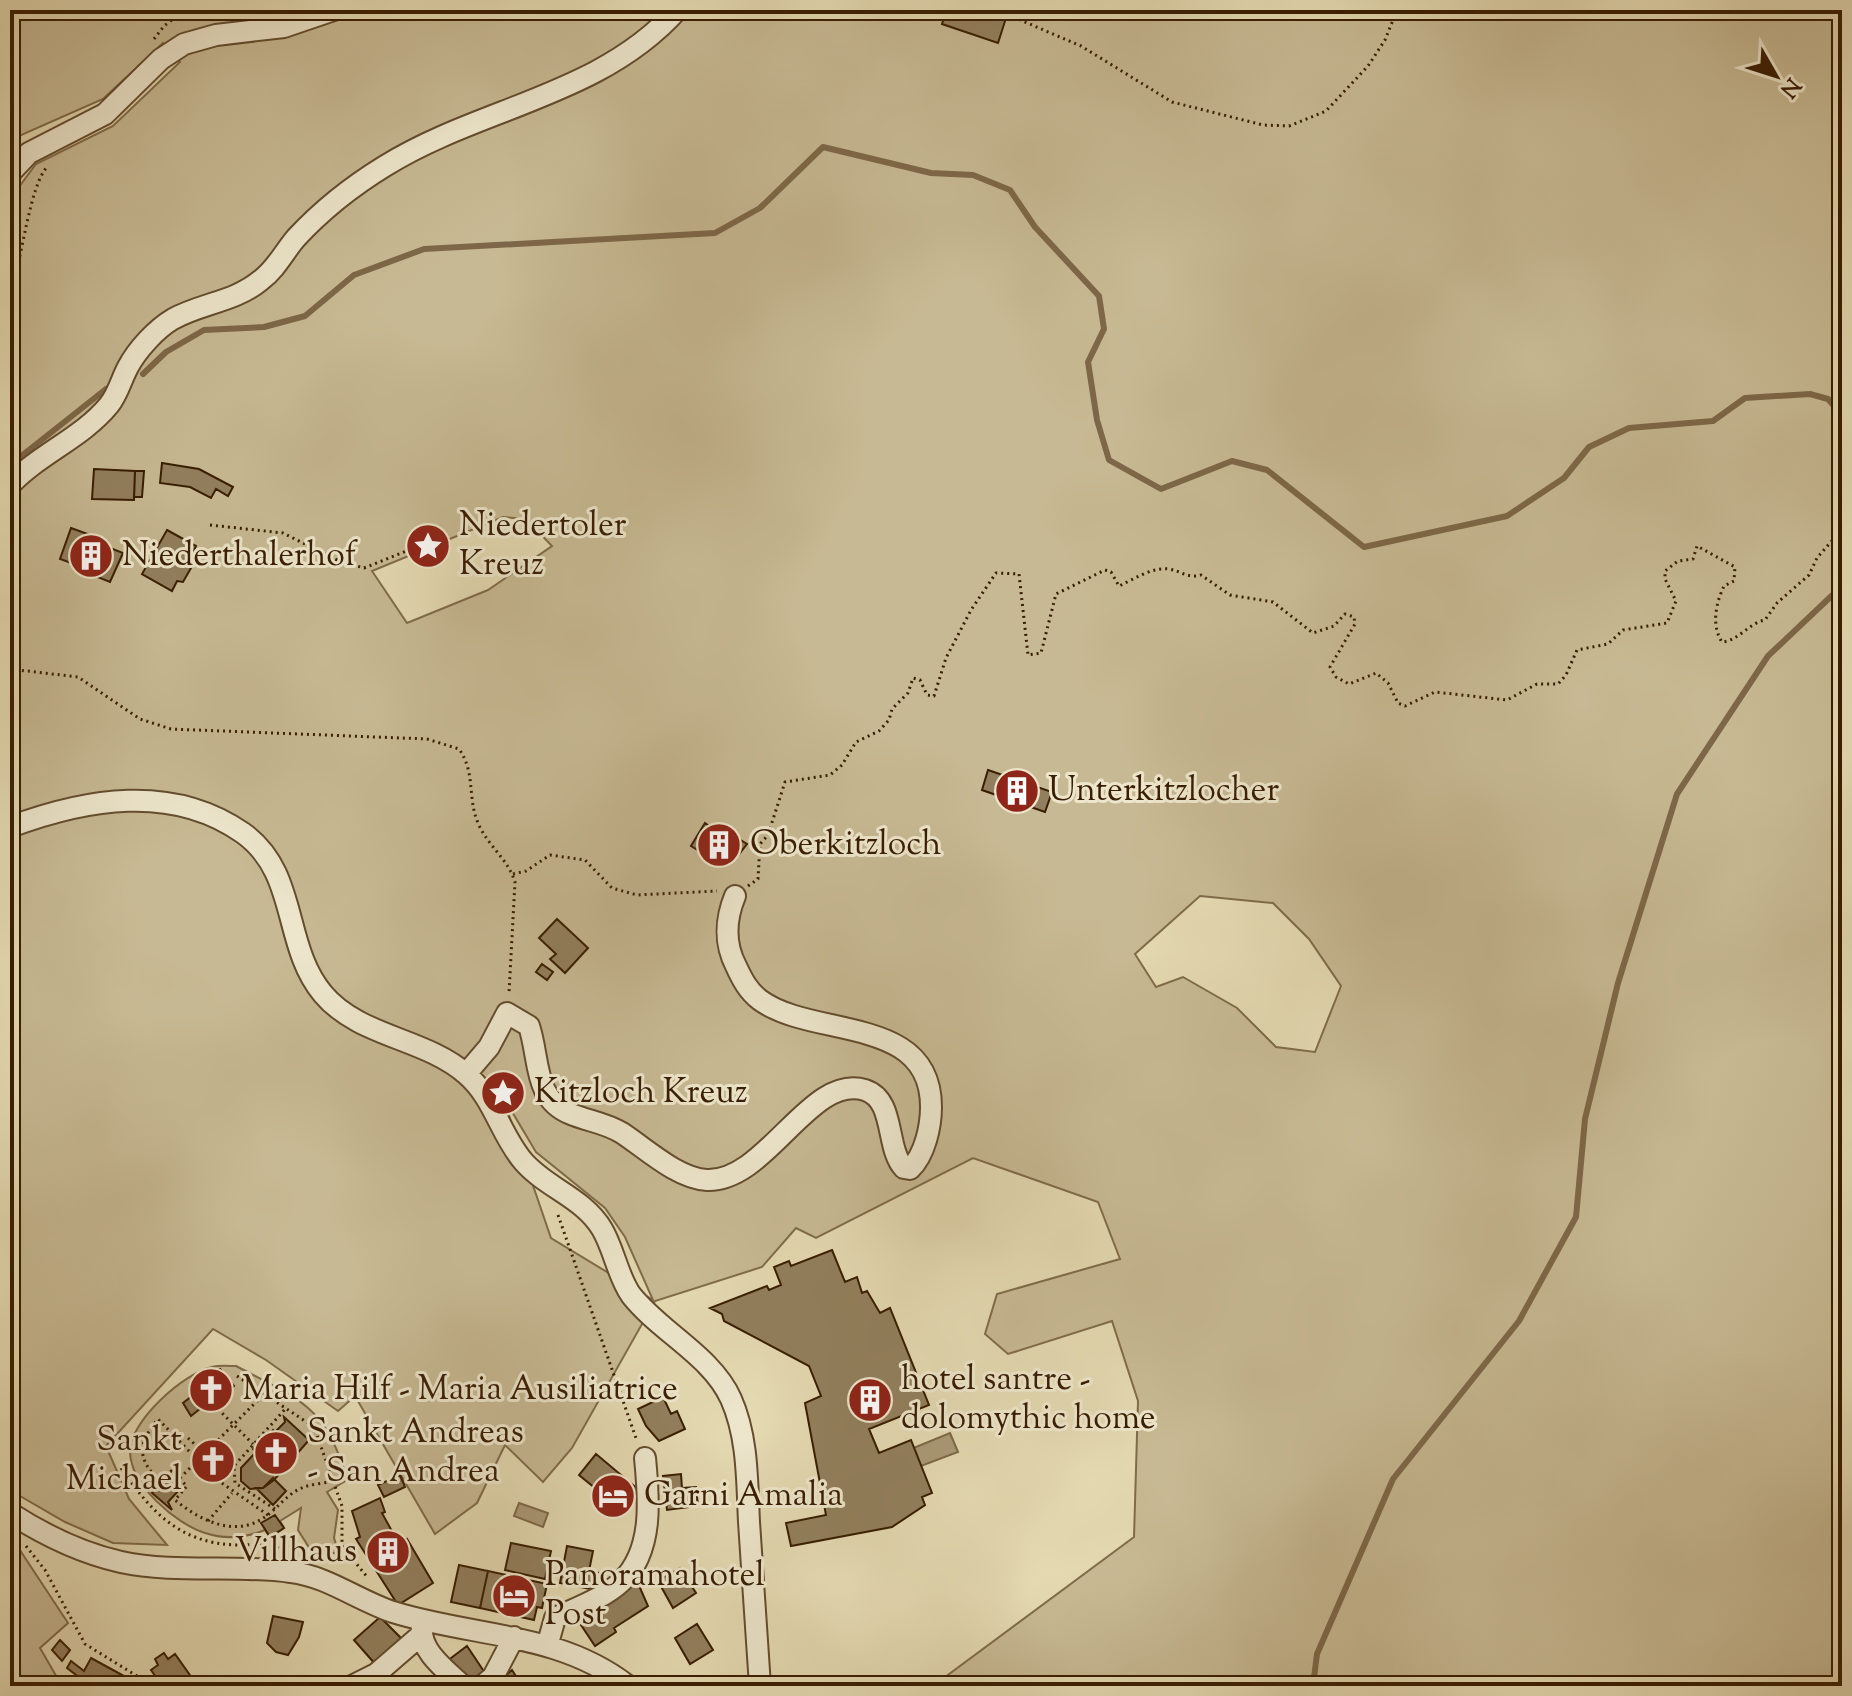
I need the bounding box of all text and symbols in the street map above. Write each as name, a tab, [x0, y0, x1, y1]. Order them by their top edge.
north arrow	[1736, 36, 1816, 116]
text: N	[1771, 70, 1807, 104]
place label: Niedertoler Kreuz	[459, 502, 627, 590]
place icon: Niedertoler Kreuz	[404, 522, 452, 570]
building icon: Niederthalerhof	[67, 532, 115, 580]
place label: Niederthalerhof	[122, 532, 358, 581]
building icon: Unterkitzlocher	[993, 767, 1041, 815]
place label: Unterkitzlocher	[1048, 767, 1279, 816]
building icon: Oberkitzloch	[695, 821, 743, 869]
place label: Oberkitzloch	[750, 821, 941, 870]
place icon: Kitzloch Kreuz	[479, 1069, 527, 1117]
place label: Kitzloch Kreuz	[534, 1069, 748, 1118]
place label: hotel santre - dolomythic home	[901, 1356, 1156, 1444]
church icon: Maria Hilf - Maria Ausiliatrice	[187, 1366, 235, 1414]
place label: Maria Hilf - Maria Ausiliatrice	[242, 1366, 678, 1415]
building icon: hotel santre - dolomythic home	[846, 1376, 894, 1424]
place label: Sankt Andreas - San Andrea	[307, 1409, 524, 1497]
place label: Sankt Michael	[66, 1417, 182, 1505]
church icon: Sankt Andreas - San Andrea	[252, 1429, 300, 1477]
church icon: Sankt Michael	[189, 1437, 237, 1485]
hotel icon: Garni Amalia	[589, 1472, 637, 1520]
place label: Garni Amalia	[644, 1472, 843, 1521]
place label: Villhaus	[235, 1528, 357, 1577]
building icon: Villhaus	[364, 1528, 412, 1576]
place label: Panoramahotel Post	[545, 1552, 765, 1640]
hotel icon: Panoramahotel Post	[490, 1572, 538, 1620]

